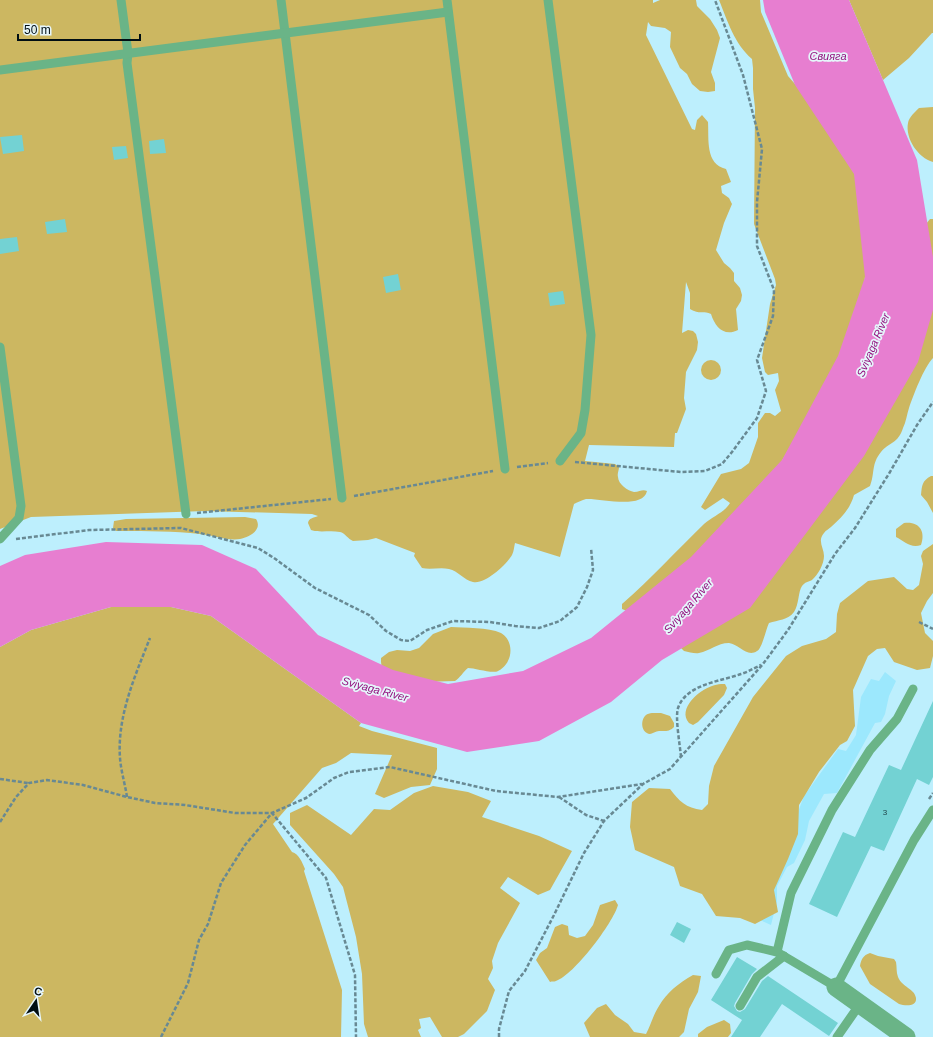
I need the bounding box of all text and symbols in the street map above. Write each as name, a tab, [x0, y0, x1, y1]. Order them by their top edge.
scale bar	[18, 16, 140, 42]
text: 50 m	[24, 23, 51, 37]
water label: Свияга	[809, 50, 847, 62]
water label: Sviyaga River	[854, 310, 892, 379]
water label: Sviyaga River	[661, 575, 716, 636]
water label: Sviyaga River	[341, 674, 411, 704]
house number: 3	[883, 808, 888, 817]
north arrow	[16, 981, 56, 1021]
text: С	[33, 985, 44, 998]

